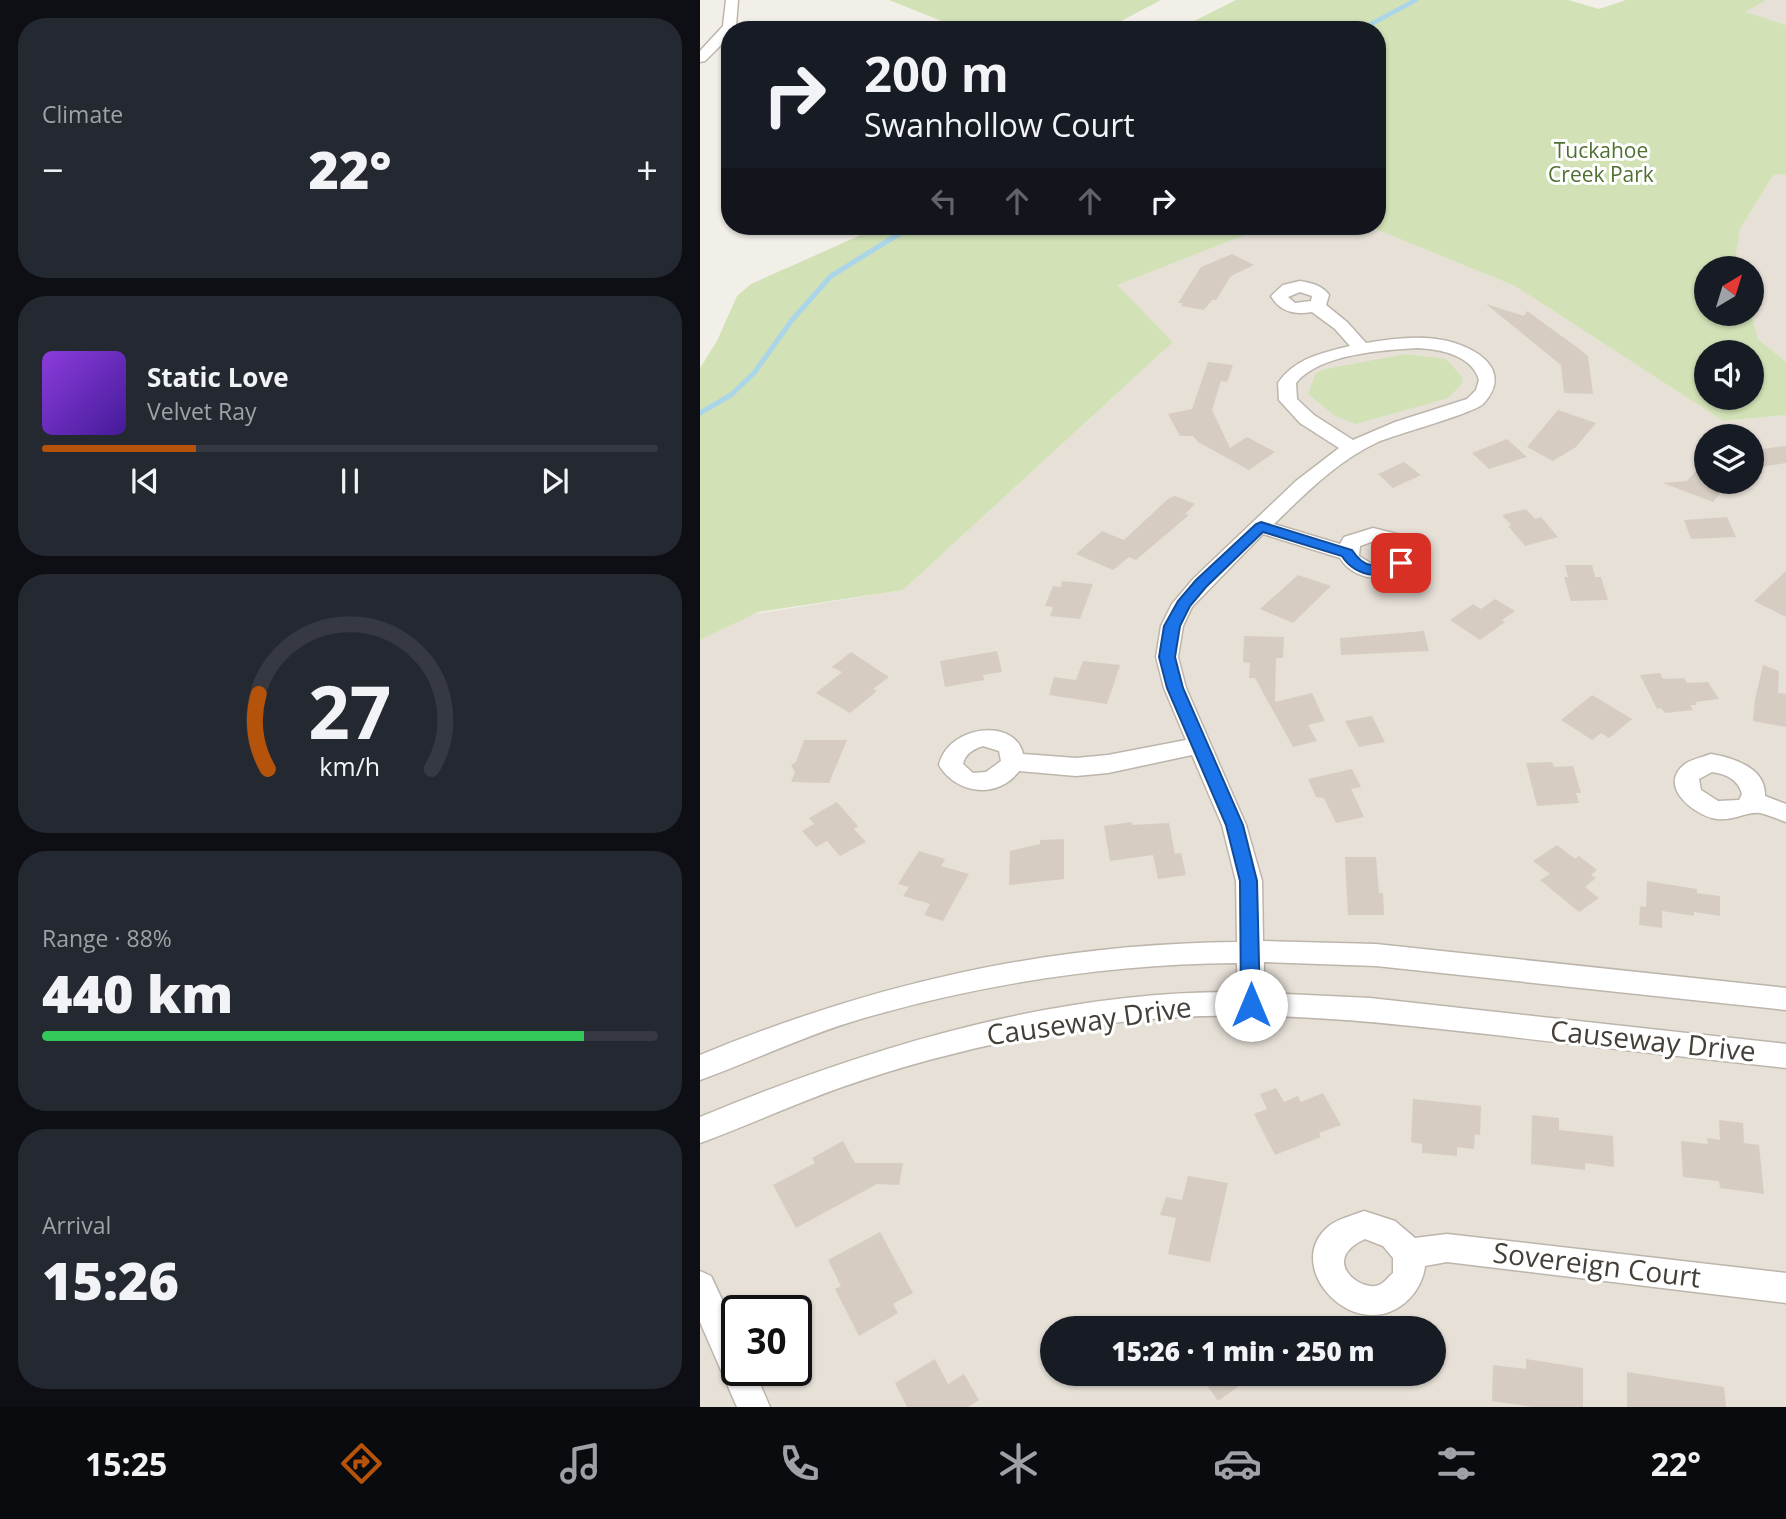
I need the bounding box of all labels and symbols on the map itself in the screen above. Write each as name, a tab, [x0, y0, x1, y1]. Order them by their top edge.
park label: Tuckahoe Creek Park	[1548, 136, 1654, 188]
north arrow	[1694, 256, 1764, 326]
pin	[1371, 533, 1431, 593]
position arrow	[1214, 968, 1288, 1042]
street label: Causeway Drive	[984, 987, 1194, 1053]
street label: Causeway Drive	[1548, 1010, 1758, 1070]
street label: Sovereign Court	[1491, 1232, 1703, 1296]
speed limit sign: 30	[721, 1295, 812, 1386]

